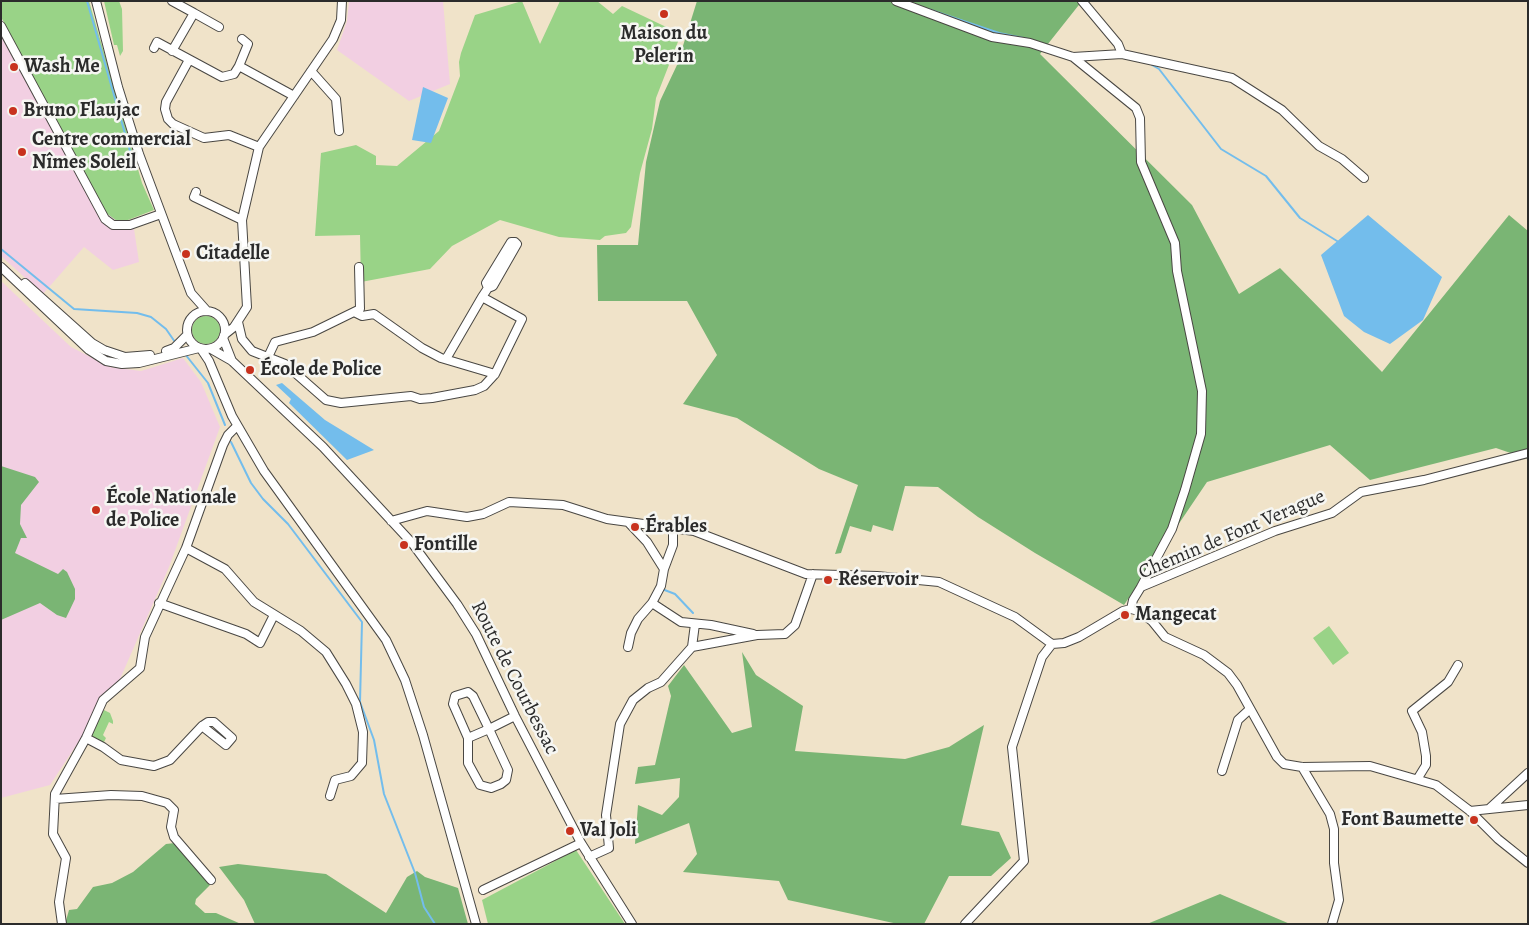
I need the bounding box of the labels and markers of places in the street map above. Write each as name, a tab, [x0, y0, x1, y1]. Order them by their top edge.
marker: Maison du Pelerin	[658, 8, 670, 20]
place label: Maison du Pelerin	[621, 22, 707, 69]
place label: Wash Me	[24, 55, 100, 79]
marker: Wash Me	[8, 61, 20, 73]
place label: Bruno Flaujac	[23, 99, 140, 123]
marker: Bruno Flaujac	[7, 105, 19, 117]
place label: Centre commercial Nîmes Soleil	[32, 128, 191, 175]
marker: Centre commercial Nîmes Soleil	[16, 146, 28, 158]
place label: Citadelle	[196, 242, 270, 266]
marker: Citadelle	[180, 248, 192, 260]
place label: École de Police	[260, 358, 381, 382]
marker: École de Police	[244, 364, 256, 376]
place label: École Nationale de Police	[106, 486, 236, 533]
marker: École Nationale de Police	[90, 504, 102, 516]
place label: Érables	[645, 515, 707, 539]
marker: Érables	[629, 521, 641, 533]
place label: Fontille	[414, 533, 477, 557]
marker: Fontille	[398, 539, 410, 551]
place label: Réservoir	[838, 568, 919, 592]
marker: Réservoir	[822, 574, 834, 586]
place label: Mangecat	[1135, 603, 1217, 627]
marker: Mangecat	[1119, 609, 1131, 621]
place label: Font Baumette	[1341, 808, 1464, 832]
marker: Font Baumette	[1468, 814, 1480, 826]
place label: Val Joli	[580, 819, 637, 843]
marker: Val Joli	[564, 825, 576, 837]

